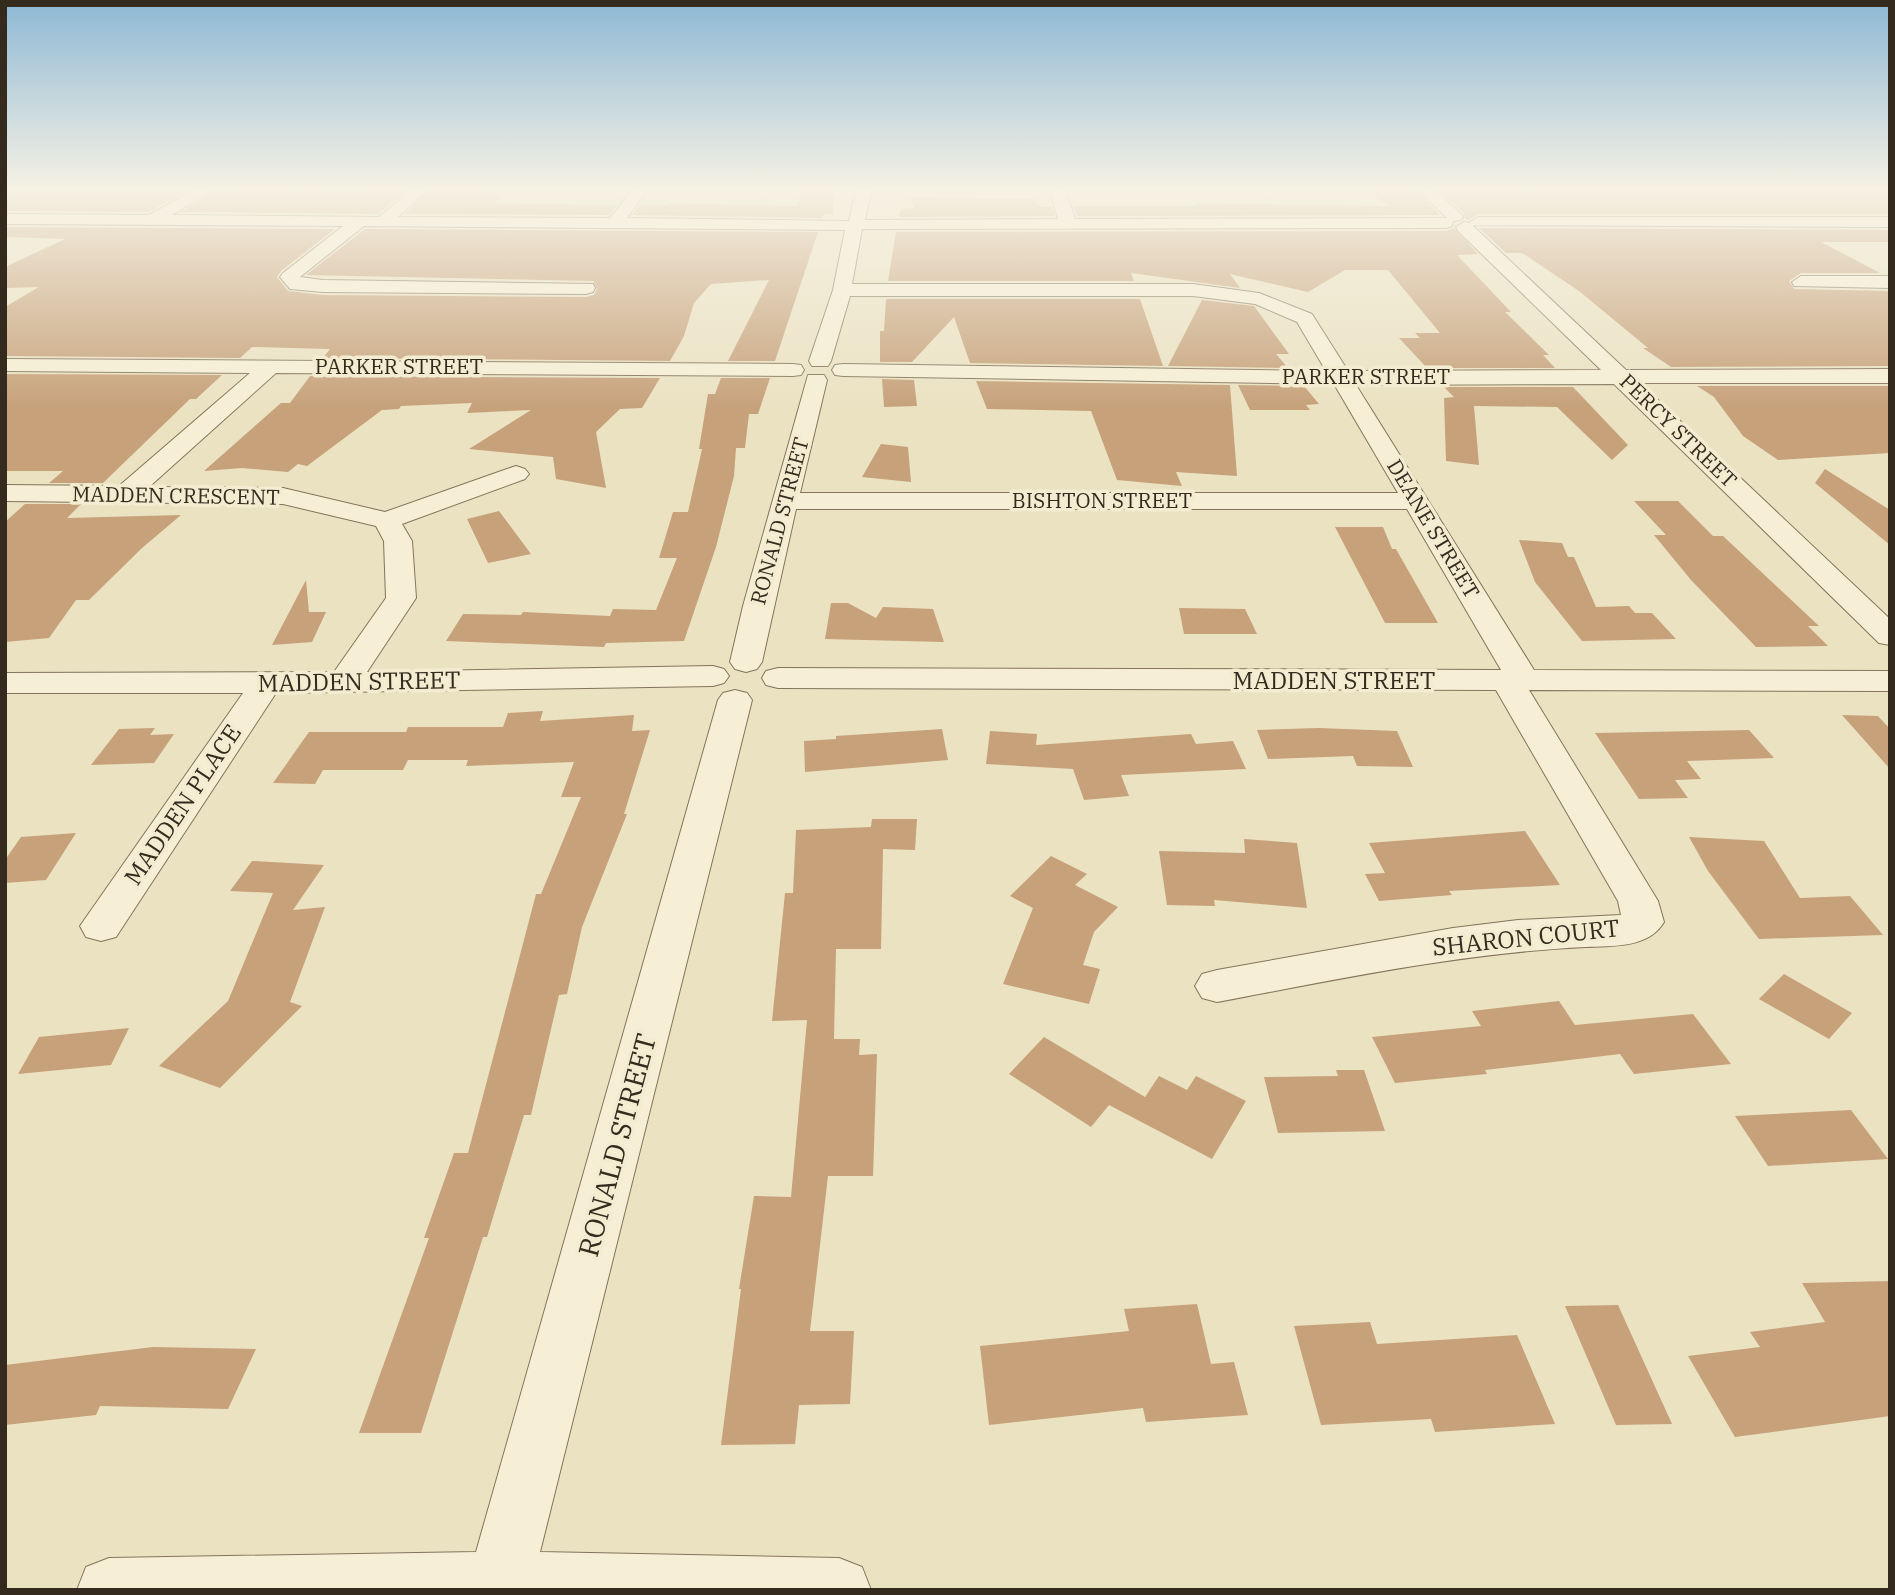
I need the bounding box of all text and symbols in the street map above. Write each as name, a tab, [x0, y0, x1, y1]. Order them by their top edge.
street label: PARKER STREET	[315, 352, 483, 380]
street label: PARKER STREET	[1282, 362, 1450, 390]
street label: PERCY STREET	[1614, 367, 1743, 493]
street label: RONALD STREET	[743, 434, 815, 608]
street label: DEANE STREET	[1381, 454, 1487, 603]
street label: MADDEN CRESCENT	[72, 479, 280, 511]
street label: BISHTON STREET	[1012, 486, 1192, 514]
street label: MADDEN STREET	[257, 663, 461, 699]
street label: MADDEN STREET	[1233, 664, 1435, 696]
street label: MADDEN PLACE	[117, 718, 248, 891]
street label: SHARON COURT	[1431, 911, 1621, 963]
street label: RONALD STREET	[569, 1029, 664, 1261]

